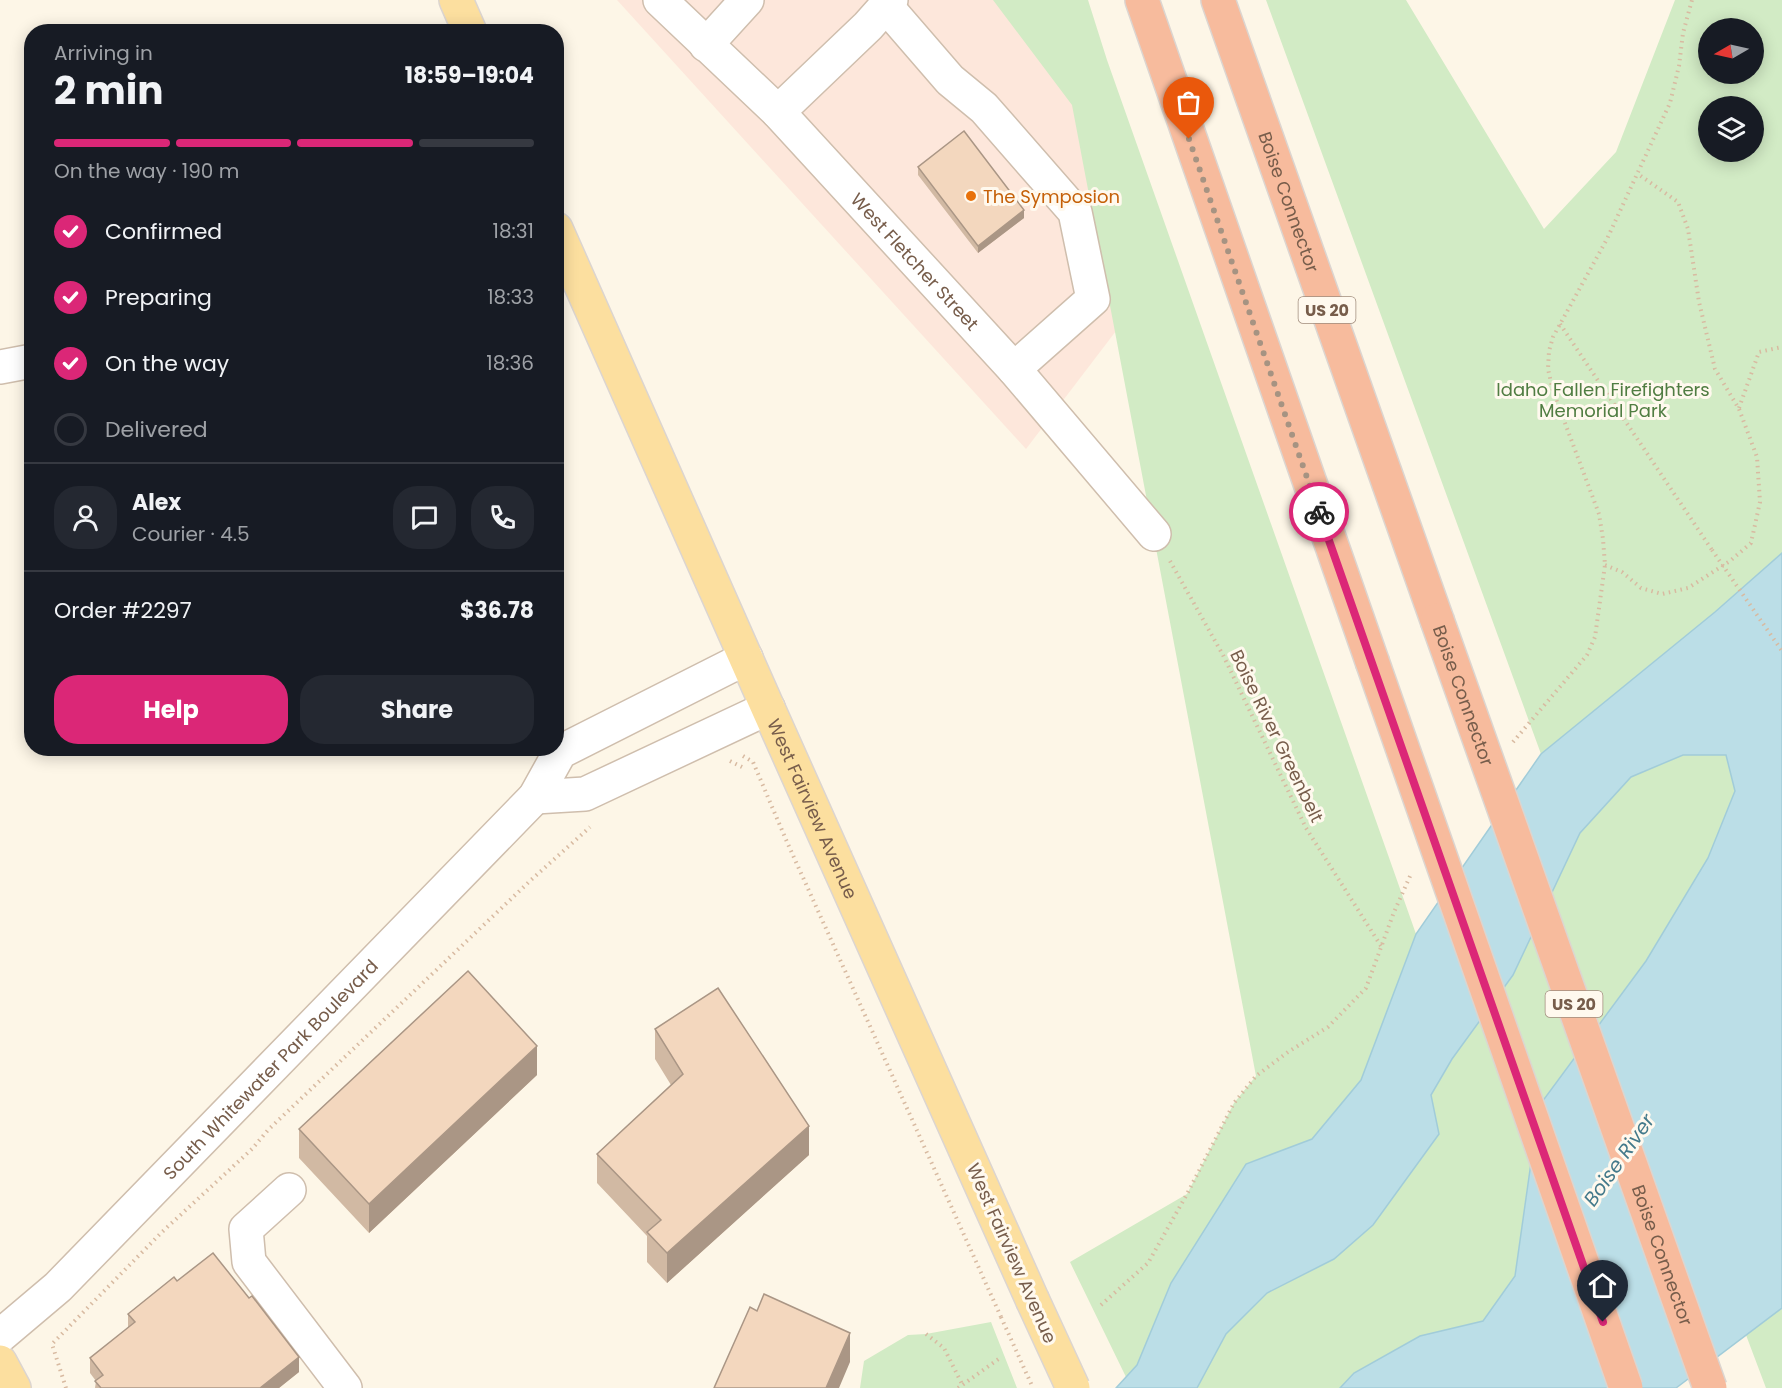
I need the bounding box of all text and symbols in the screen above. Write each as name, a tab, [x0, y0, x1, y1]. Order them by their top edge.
north arrow	[1698, 18, 1764, 84]
map controls	[1698, 18, 1764, 162]
text: Arriving in	[54, 39, 153, 67]
text: 18:59–19:04	[405, 60, 534, 91]
text: 2 min	[54, 63, 164, 118]
pin	[1163, 77, 1214, 139]
icon: bag	[1172, 86, 1205, 119]
button: layers	[1698, 96, 1764, 162]
street label: Boise Connector	[1253, 128, 1326, 276]
text: On the way · 190 m	[54, 157, 239, 185]
place label: The Symposion	[983, 184, 1120, 209]
street label: West Fletcher Street	[846, 187, 985, 336]
marker: The Symposion	[964, 189, 978, 203]
icon: check	[54, 215, 87, 248]
text: Confirmed	[105, 216, 222, 247]
text: 18:31	[493, 217, 534, 245]
icon: check	[54, 281, 87, 314]
text: Preparing	[105, 282, 212, 313]
text: 18:33	[487, 283, 534, 311]
road number: US 20	[1298, 297, 1356, 323]
icon: check	[54, 347, 87, 380]
text: On the way	[105, 348, 229, 379]
text: 18:36	[486, 349, 534, 377]
park label: Idaho Fallen Firefighters Memorial Park	[1496, 377, 1710, 423]
text: Delivered	[105, 414, 208, 445]
courier	[1289, 482, 1349, 542]
button: person	[54, 486, 117, 549]
button: chat	[393, 486, 456, 549]
button: phone	[471, 486, 534, 549]
text: Alex	[132, 487, 181, 518]
icon: bike	[1303, 496, 1336, 529]
text: Courier · 4.5	[132, 520, 250, 548]
text: Order #2297	[54, 595, 192, 626]
text: $36.78	[460, 595, 534, 626]
street label: Boise Connector	[1427, 622, 1500, 769]
street label: Boise River Greenbelt	[1224, 645, 1330, 827]
button: Help	[54, 675, 288, 744]
button: Share	[300, 675, 534, 744]
street label: West Fairview Avenue	[762, 715, 864, 903]
street label: South Whitewater Park Boulevard	[157, 954, 383, 1185]
road number: US 20	[1546, 991, 1602, 1017]
water label: Boise River	[1577, 1108, 1661, 1212]
street label: West Fairview Avenue	[961, 1159, 1063, 1347]
street label: Boise Connector	[1626, 1181, 1699, 1329]
pin	[1577, 1260, 1628, 1322]
icon: home	[1586, 1269, 1619, 1302]

